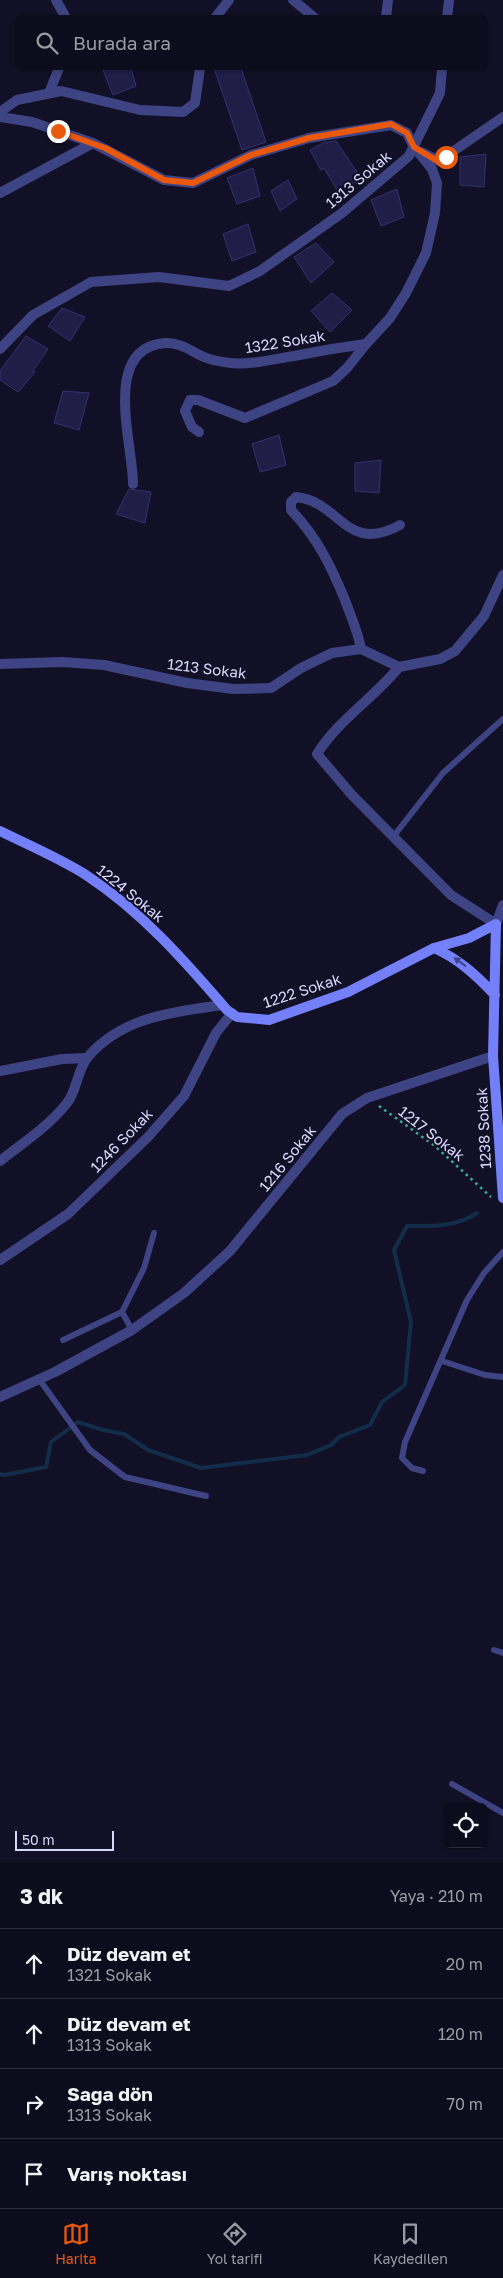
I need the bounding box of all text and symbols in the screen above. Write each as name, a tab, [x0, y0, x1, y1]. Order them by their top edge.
search box	[15, 15, 488, 70]
icon: search	[33, 29, 61, 57]
text: Burada ara	[73, 31, 171, 54]
route end	[47, 120, 70, 143]
street label: 1313 Sokak	[322, 146, 395, 212]
route start	[435, 146, 458, 169]
street label: 1322 Sokak	[244, 326, 327, 356]
street label: 1213 Sokak	[166, 654, 248, 682]
street label: 1224 Sokak	[94, 860, 169, 926]
one-way arrow	[453, 957, 467, 967]
street label: 1222 Sokak	[261, 969, 344, 1011]
street label: 1238 Sokak	[472, 1086, 494, 1169]
street label: 1217 Sokak	[395, 1102, 469, 1165]
street label: 1246 Sokak	[86, 1104, 156, 1176]
street label: 1216 Sokak	[255, 1121, 319, 1195]
map controls	[443, 1803, 488, 1848]
button: locate	[443, 1803, 488, 1848]
scale bar	[15, 1828, 114, 1851]
text: 50 m	[22, 1831, 55, 1848]
text: 3 dk	[20, 1883, 63, 1909]
text: Yaya · 210 m	[390, 1886, 483, 1906]
text: Düz devam et	[67, 1942, 191, 1965]
icon: ahead	[20, 1950, 48, 1978]
text: 20 m	[446, 1954, 483, 1974]
text: 1321 Sokak	[67, 1965, 152, 1985]
text: Düz devam et	[67, 2012, 191, 2035]
icon: ahead	[20, 2020, 48, 2048]
text: 120 m	[438, 2024, 483, 2044]
text: 1313 Sokak	[67, 2035, 152, 2055]
text: Sağa dön	[67, 2082, 153, 2105]
icon: right	[20, 2090, 48, 2118]
text: 70 m	[446, 2094, 483, 2114]
text: 1313 Sokak	[67, 2105, 152, 2125]
icon: arrive	[20, 2160, 48, 2188]
text: Varış noktası	[67, 2162, 187, 2185]
tab: Harita	[55, 2220, 96, 2267]
tab: Yol tarifi	[207, 2220, 263, 2267]
tab: Kaydedilen	[373, 2220, 448, 2267]

